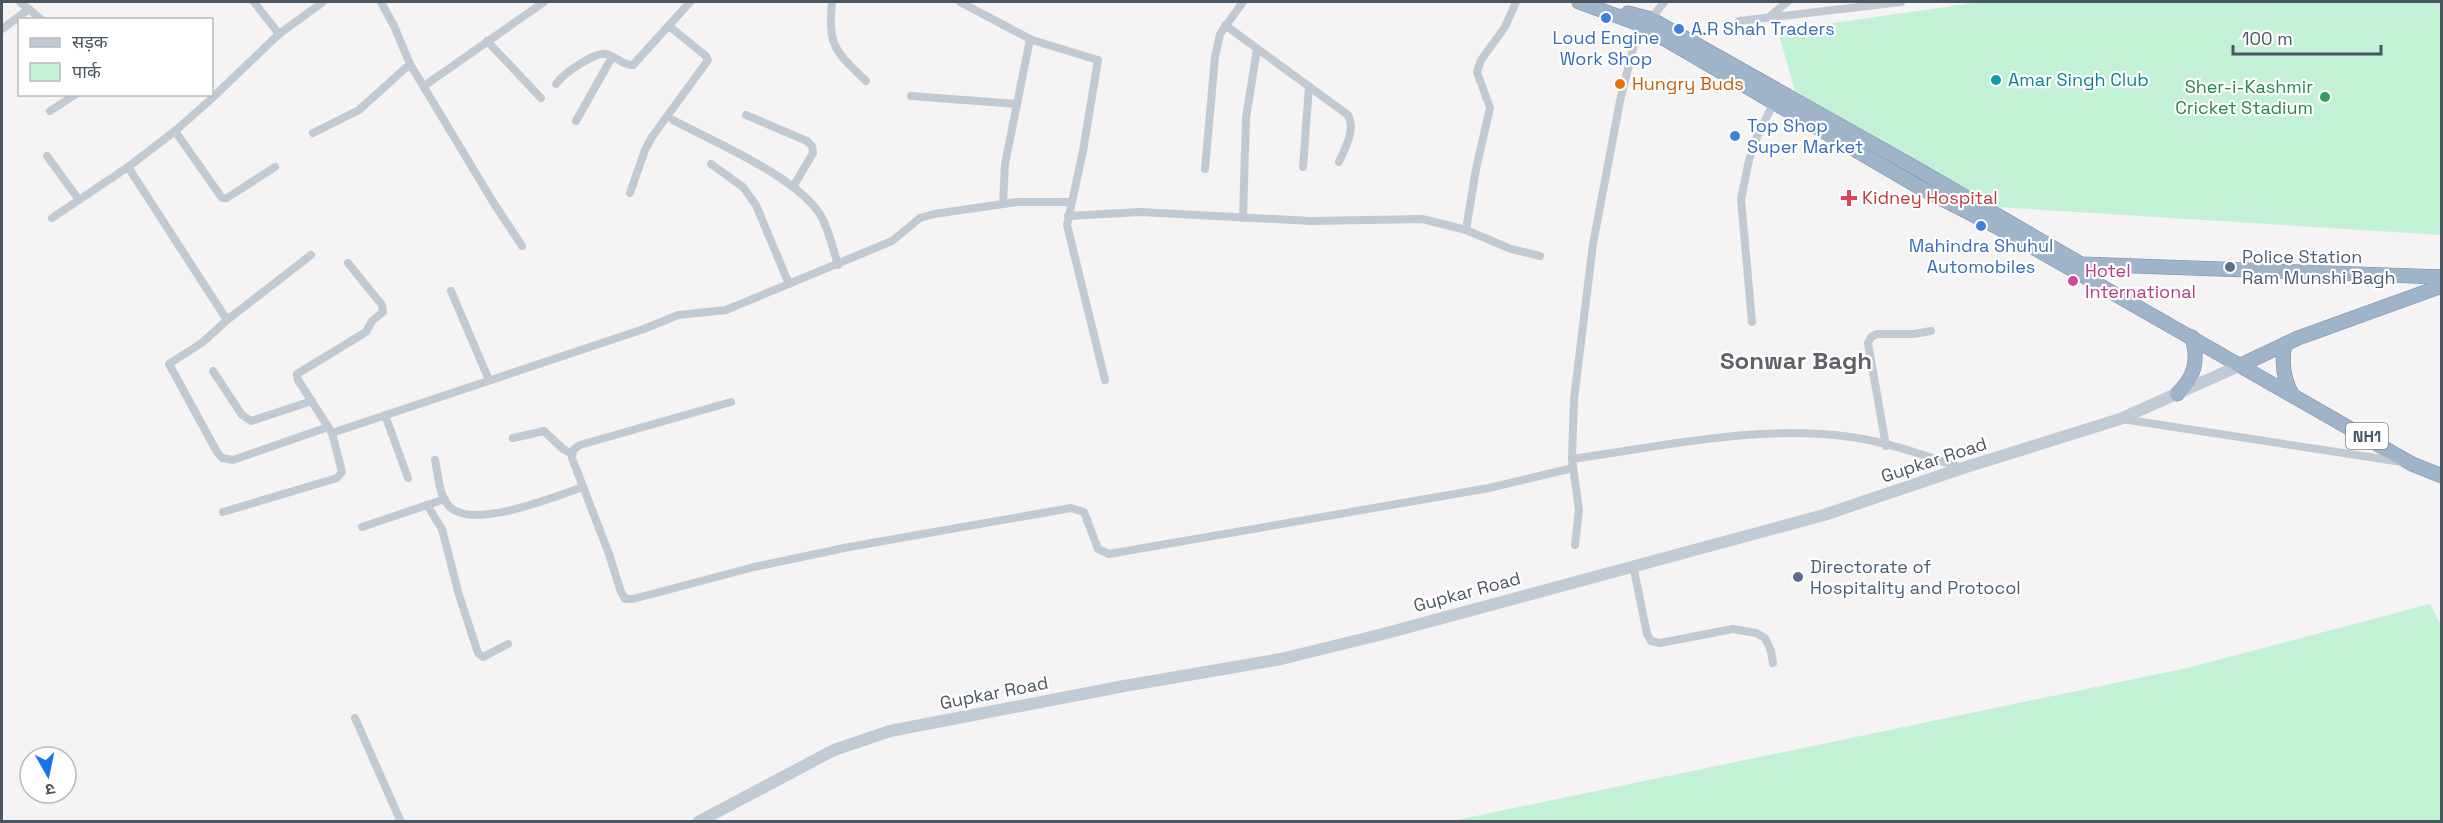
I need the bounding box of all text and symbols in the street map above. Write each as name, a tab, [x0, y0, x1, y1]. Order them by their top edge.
marker: Loud Engine Work Shop	[1599, 11, 1613, 25]
place label: A.R Shah Traders	[1691, 17, 1835, 40]
legend	[18, 18, 213, 96]
scale bar	[2233, 18, 2382, 56]
marker: A.R Shah Traders	[1672, 22, 1686, 36]
place label: Loud Engine Work Shop	[1553, 26, 1659, 70]
text: 100 m	[2242, 27, 2293, 50]
text: सड़क	[72, 30, 109, 53]
text: पार्क	[72, 60, 102, 83]
place label: Amar Singh Club	[2008, 68, 2149, 91]
place label: Hungry Buds	[1632, 72, 1744, 95]
marker: Amar Singh Club	[1989, 73, 2003, 87]
place label: Sher-i-Kashmir Cricket Stadium	[2175, 75, 2313, 119]
marker: Hungry Buds	[1613, 77, 1627, 91]
marker: Sher-i-Kashmir Cricket Stadium	[2318, 90, 2332, 104]
place label: Top Shop Super Market	[1747, 114, 1863, 158]
marker: Top Shop Super Market	[1728, 129, 1742, 143]
place label: Kidney Hospital	[1862, 186, 1998, 209]
marker: Kidney Hospital	[1840, 189, 1858, 207]
marker: Mahindra Shuhul Automobiles	[1974, 219, 1988, 233]
place label: Mahindra Shuhul Automobiles	[1909, 234, 2053, 278]
place label: Police Station Ram Munshi Bagh	[2242, 245, 2396, 289]
place label: Hotel International	[2085, 259, 2196, 303]
marker: Police Station Ram Munshi Bagh	[2223, 260, 2237, 274]
marker: Hotel International	[2066, 274, 2080, 288]
district label: Sonwar Bagh	[1720, 345, 1872, 376]
road number: NH1	[2346, 423, 2388, 449]
street label: Gupkar Road	[1878, 432, 1990, 487]
place label: Directorate of Hospitality and Protocol	[1810, 555, 2021, 599]
street label: Gupkar Road	[1411, 566, 1523, 617]
marker: Directorate of Hospitality and Protocol	[1791, 570, 1805, 584]
street label: Gupkar Road	[938, 671, 1050, 714]
north arrow	[18, 745, 78, 805]
text: उ	[43, 778, 57, 801]

